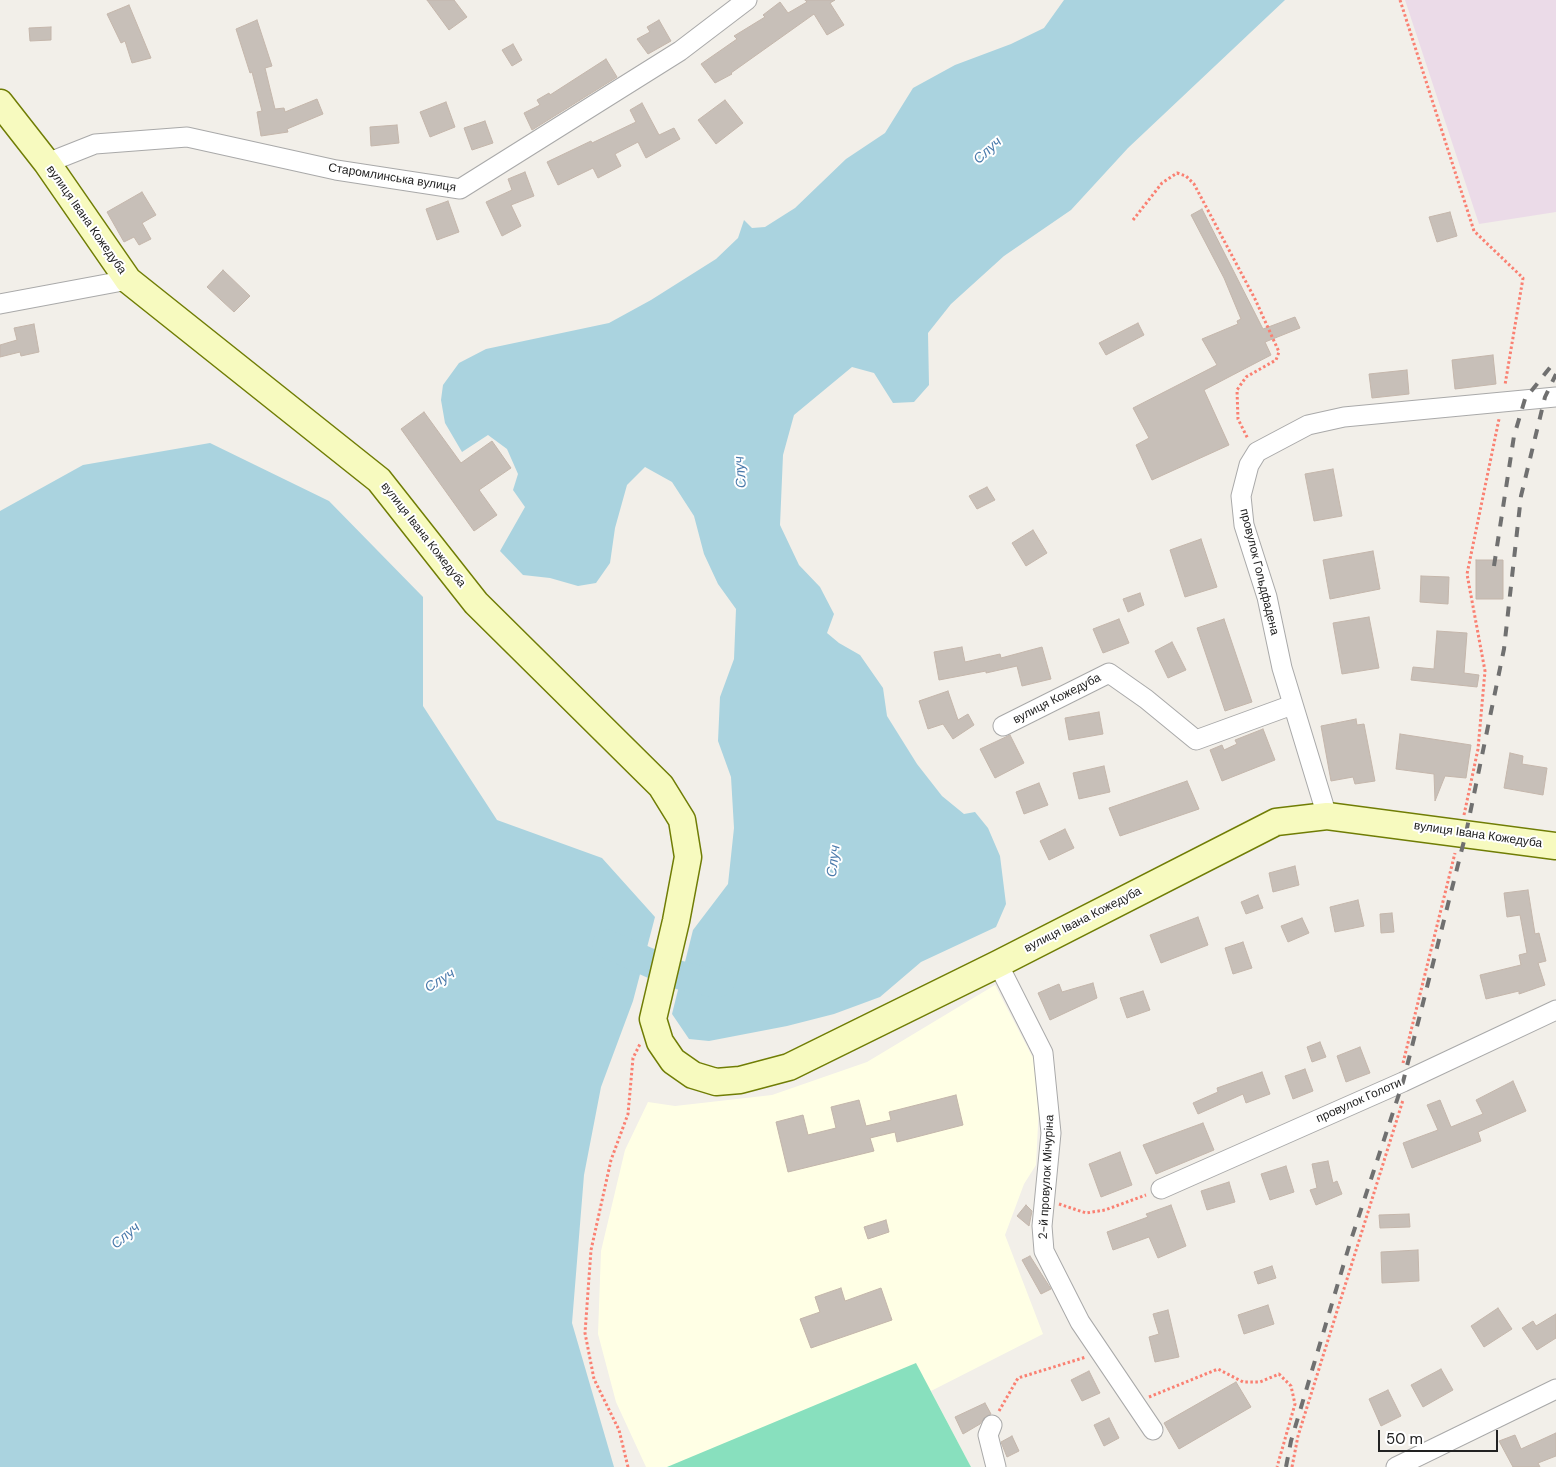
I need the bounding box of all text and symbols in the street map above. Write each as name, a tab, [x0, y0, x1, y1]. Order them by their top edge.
water label: Случ	[970, 134, 1006, 168]
street label: Старомлинська вулиця	[327, 161, 457, 195]
street label: вулиця Івана Кожедуба	[43, 163, 129, 277]
water label: Случ	[731, 455, 751, 489]
street label: вулиця Івана Кожедуба	[378, 480, 468, 590]
street label: провулок Гольдфадена	[1236, 507, 1282, 637]
street label: вулиця Кожедуба	[1011, 671, 1103, 727]
street label: вулиця Івана Кожедуба	[1413, 819, 1543, 851]
water label: Случ	[824, 844, 844, 878]
street label: вулиця Івана Кожедуба	[1022, 884, 1144, 956]
water label: Случ	[422, 966, 458, 996]
street label: провулок Голоти	[1314, 1076, 1404, 1126]
street label: 2-й провулок Мічуріна	[1037, 1114, 1057, 1240]
water label: Случ	[108, 1219, 144, 1253]
scale bar	[1381, 1420, 1501, 1452]
text: 50 m	[1386, 1429, 1423, 1449]

